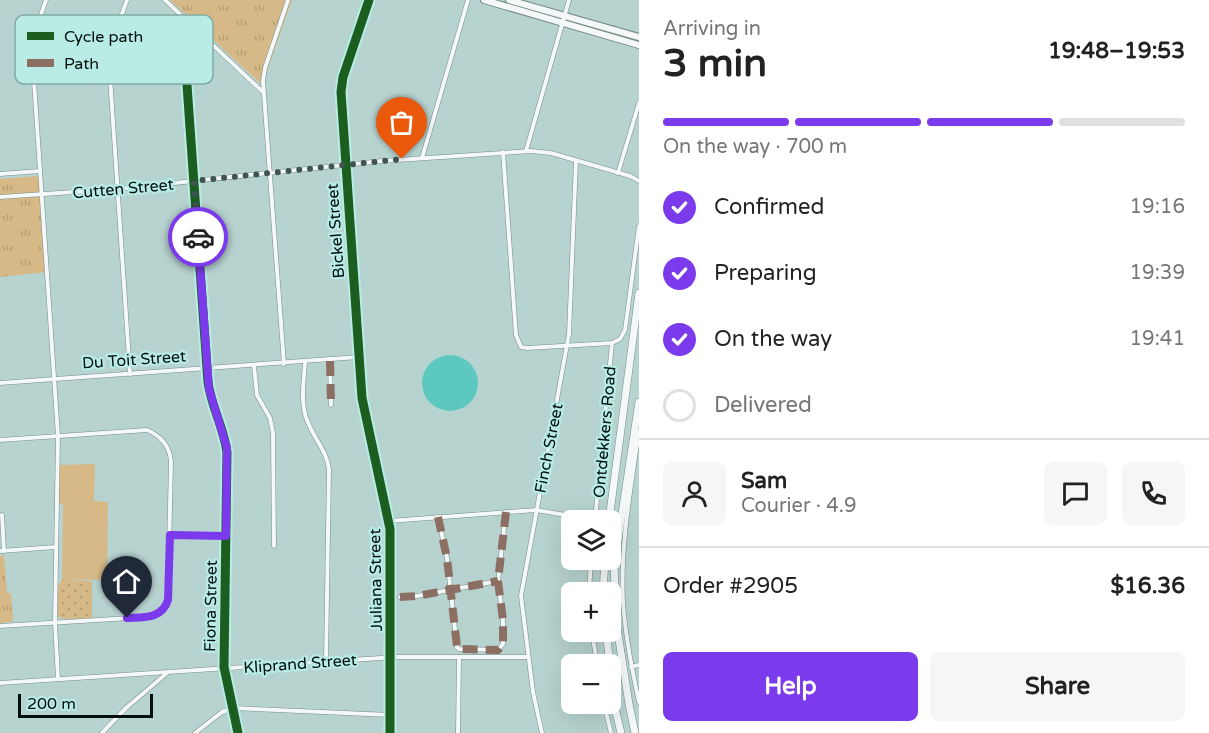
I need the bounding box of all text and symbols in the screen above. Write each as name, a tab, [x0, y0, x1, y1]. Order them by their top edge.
legend	[15, 15, 213, 84]
text: Arriving in	[663, 17, 761, 41]
text: Cycle path	[64, 27, 143, 47]
text: 19:48–19:53	[1048, 38, 1185, 64]
text: 3 min	[663, 40, 767, 87]
text: Path	[64, 54, 99, 74]
pin	[376, 97, 427, 159]
icon: bag	[385, 106, 418, 139]
text: On the way · 700 m	[663, 135, 847, 159]
street label: Cutten Street	[72, 175, 175, 203]
street label: Bickel Street	[323, 183, 349, 279]
icon: check	[663, 191, 696, 224]
text: Confirmed	[714, 194, 824, 220]
text: 19:16	[1130, 195, 1185, 219]
courier	[168, 207, 228, 267]
icon: car	[182, 221, 215, 254]
icon: check	[663, 257, 696, 290]
text: Preparing	[714, 260, 817, 286]
text: 19:39	[1130, 261, 1185, 285]
icon: check	[663, 323, 696, 356]
text: On the way	[714, 326, 832, 352]
text: 19:41	[1130, 327, 1185, 351]
street label: Du Toit Street	[81, 346, 187, 374]
street label: Ontdekkers Road	[589, 365, 621, 499]
text: Delivered	[714, 392, 812, 418]
street label: Finch Street	[530, 401, 568, 495]
button: person	[663, 462, 726, 525]
button: chat	[1044, 462, 1107, 525]
button: phone	[1122, 462, 1185, 525]
text: Sam	[741, 468, 787, 494]
text: Courier · 4.9	[741, 494, 856, 518]
map controls	[561, 510, 621, 714]
button: layers	[561, 510, 621, 570]
street label: Juliana Street	[365, 528, 387, 632]
pin	[101, 556, 152, 618]
street label: Fiona Street	[200, 560, 222, 652]
icon: home	[110, 565, 143, 598]
text: Order #2905	[663, 573, 798, 599]
text: $16.36	[1110, 573, 1185, 599]
button: +	[561, 582, 621, 642]
street label: Kliprand Street	[243, 650, 357, 678]
button: Help	[663, 652, 918, 721]
button: Share	[930, 652, 1185, 721]
button: −	[561, 654, 621, 714]
scale bar	[18, 691, 153, 718]
text: 200 m	[27, 694, 76, 714]

